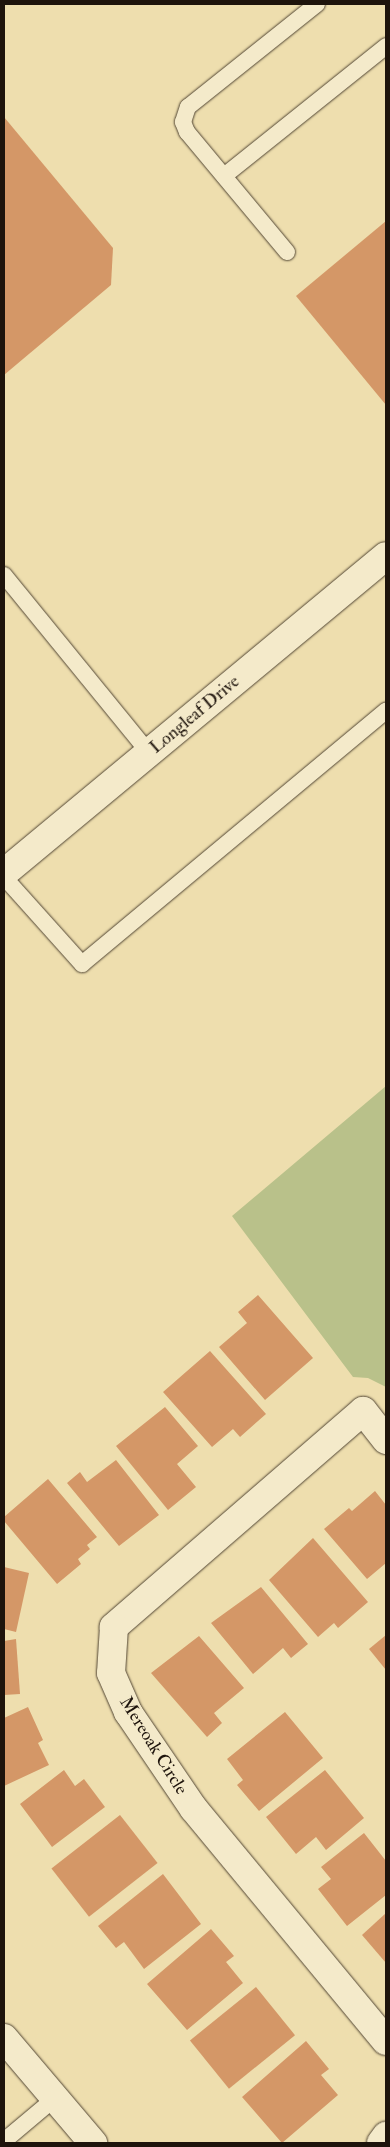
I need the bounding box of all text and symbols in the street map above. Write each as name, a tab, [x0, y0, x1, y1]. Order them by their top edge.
street label: Longleaf Drive	[146, 671, 244, 759]
street label: Mereoak Circle	[114, 1693, 192, 1799]

